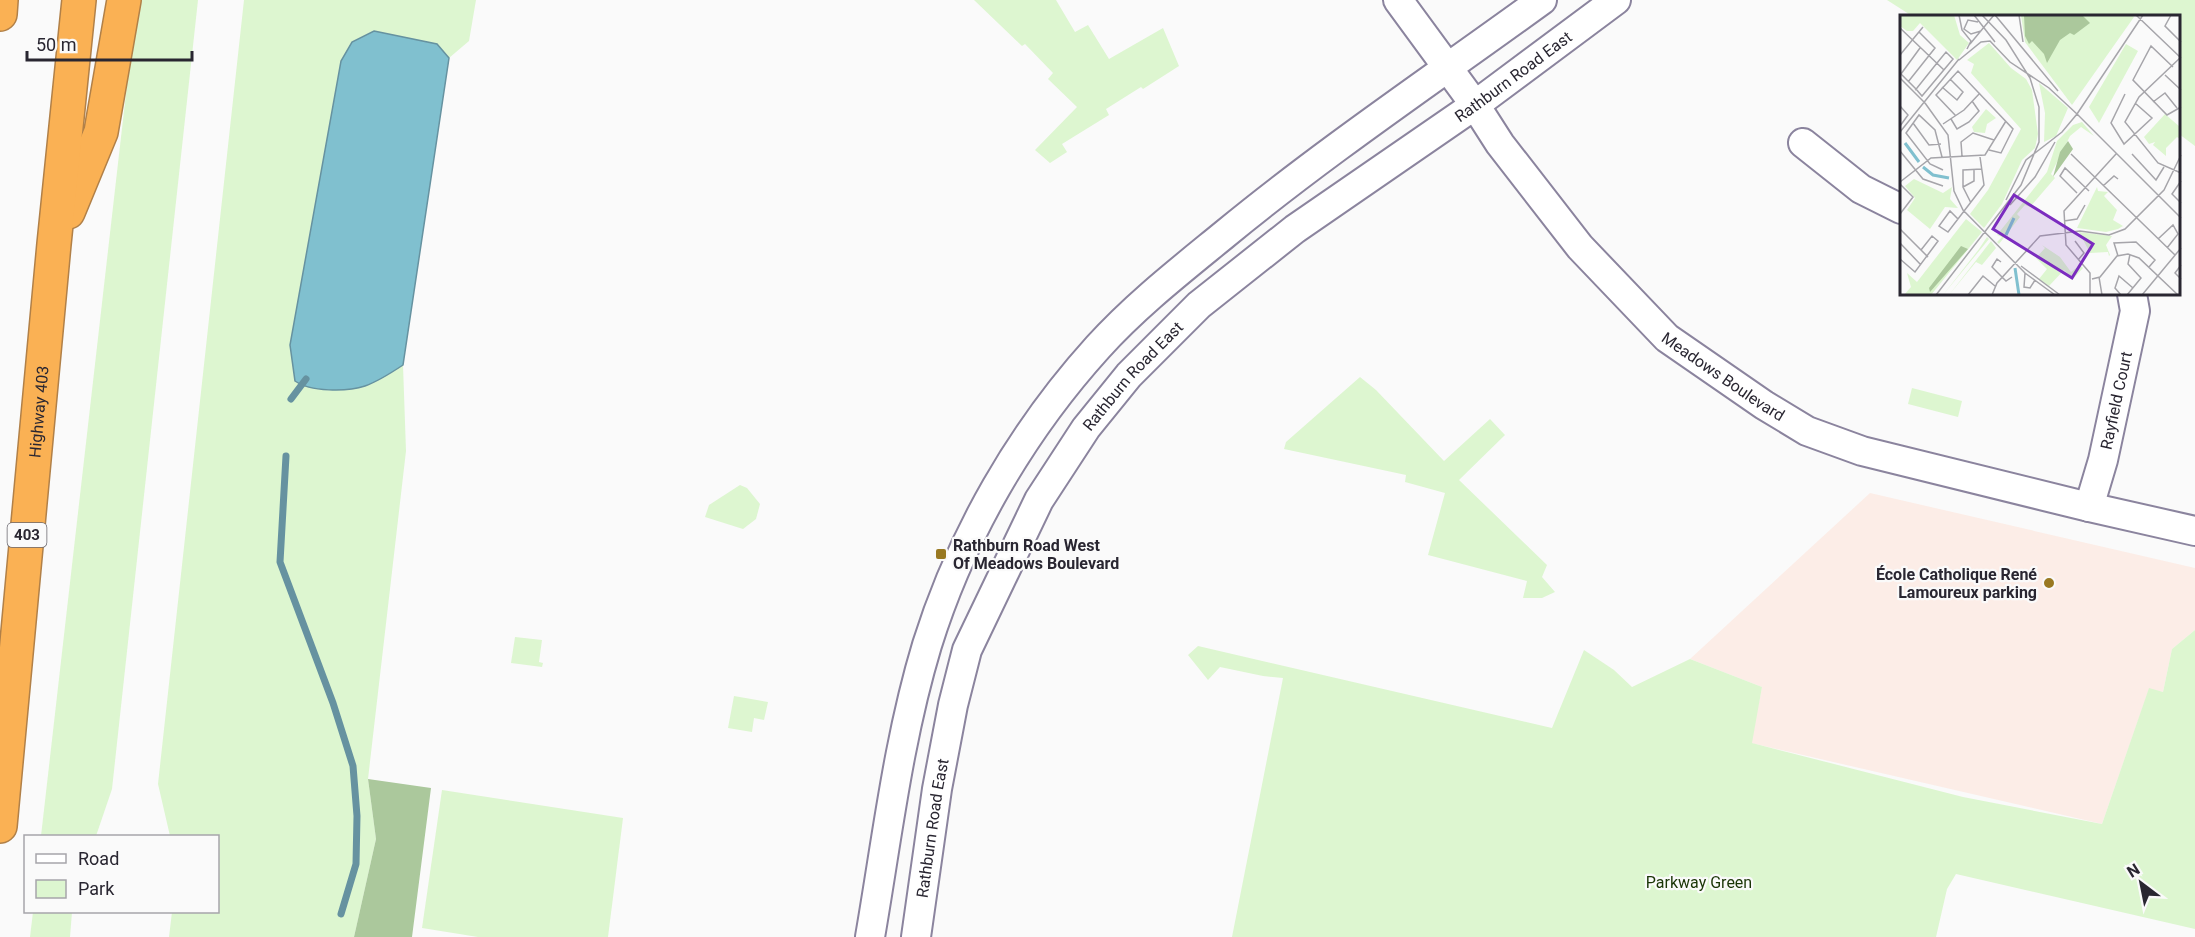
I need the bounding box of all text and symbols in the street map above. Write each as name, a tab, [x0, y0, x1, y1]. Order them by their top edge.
inset map	[1900, 15, 2180, 296]
scale bar	[27, 24, 192, 62]
street label: Rathburn Road East	[1451, 27, 1576, 126]
text: 50 m	[36, 34, 76, 55]
street label: Rathburn Road East	[1079, 318, 1187, 435]
street label: Meadows Boulevard	[1658, 328, 1788, 425]
street label: Rayfield Court	[2097, 350, 2136, 451]
street label: Highway 403	[25, 365, 53, 459]
road number: 403	[8, 523, 46, 547]
place label: Rathburn Road West Of Meadows Boulevard	[953, 536, 1119, 573]
marker: Rathburn Road West Of Meadows Boulevard	[934, 547, 948, 561]
place label: École Catholique René Lamoureux parking	[1876, 565, 2037, 602]
marker: École Catholique René Lamoureux parking	[2042, 576, 2056, 590]
street label: Rathburn Road East	[913, 757, 953, 899]
legend	[24, 835, 219, 913]
text: Road	[78, 848, 119, 869]
north arrow	[2111, 853, 2171, 913]
text: N	[2123, 860, 2143, 882]
park label: Parkway Green	[1646, 873, 1752, 892]
text: Park	[78, 878, 115, 899]

